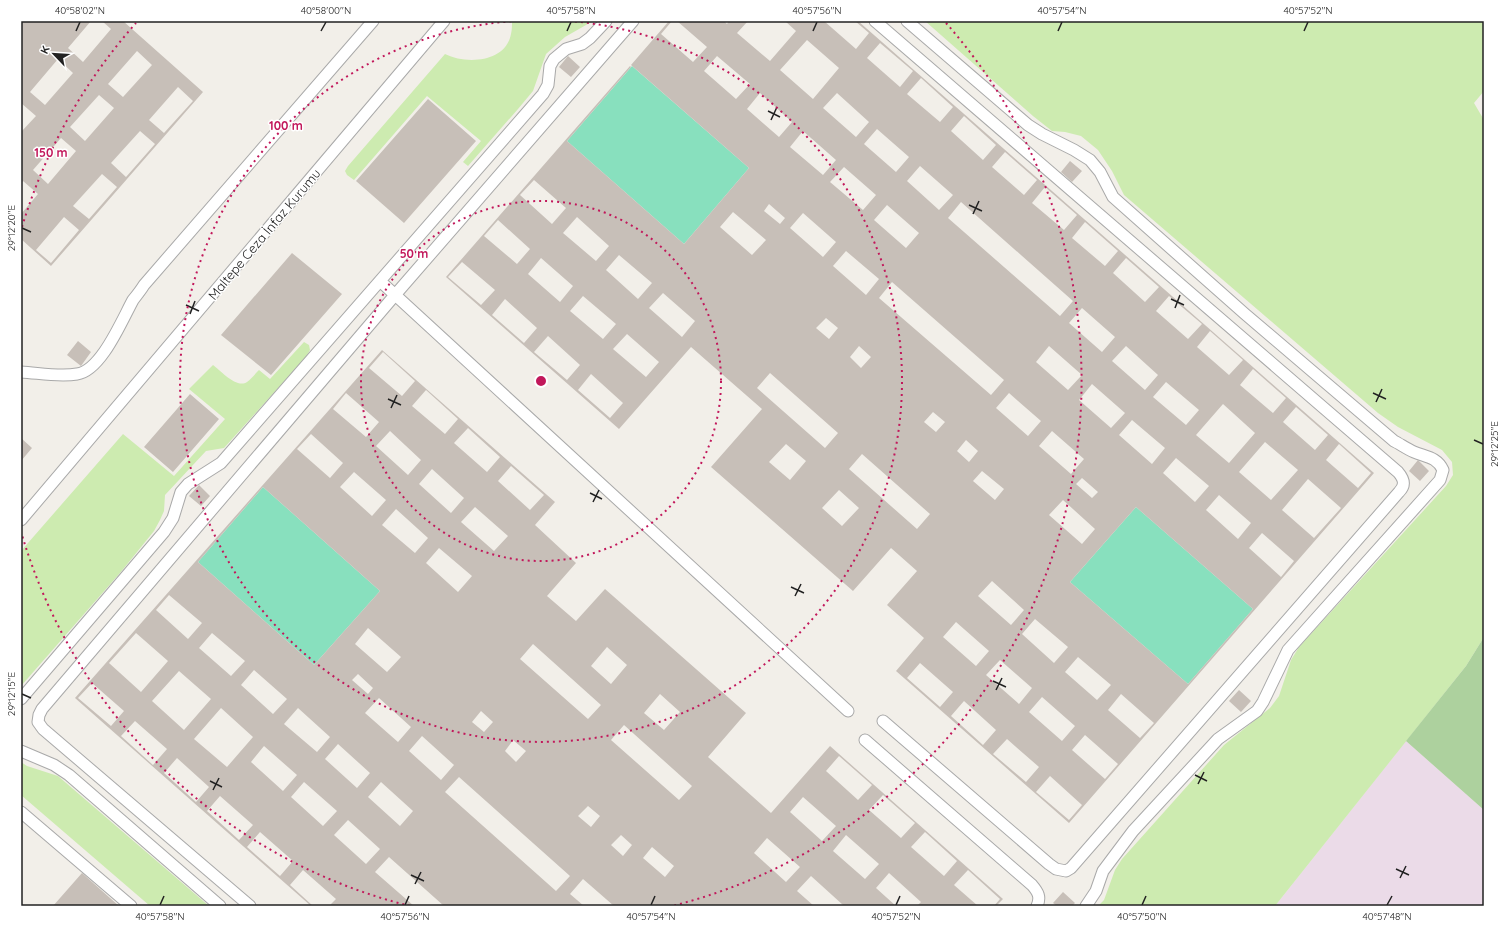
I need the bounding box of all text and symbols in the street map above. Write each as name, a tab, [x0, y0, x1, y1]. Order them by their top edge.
text: 40°58'02"N	[55, 4, 105, 17]
text: 40°58'00"N	[301, 4, 351, 17]
text: 40°57'58"N	[546, 4, 596, 17]
text: 40°57'56"N	[793, 4, 842, 17]
text: 40°57'54"N	[1038, 4, 1086, 17]
text: 40°57'52"N	[1283, 4, 1333, 17]
north arrow	[34, 34, 74, 74]
text: K	[37, 44, 53, 56]
text: 100 m	[269, 118, 303, 133]
text: 150 m	[34, 145, 68, 160]
street label: Maltepe Ceza İnfaz Kurumu	[204, 165, 324, 303]
text: 29°12'20"E	[5, 204, 18, 251]
text: 50 m	[400, 246, 428, 261]
centre of rings	[534, 374, 548, 388]
text: 29°12'25"E	[1488, 421, 1501, 467]
text: 29°12'15"E	[5, 672, 18, 716]
text: 40°57'58"N	[135, 910, 185, 923]
text: 40°57'56"N	[381, 910, 430, 923]
text: 40°57'54"N	[627, 910, 675, 923]
text: 40°57'52"N	[871, 910, 921, 923]
text: 40°57'50"N	[1117, 910, 1167, 923]
text: 40°57'48"N	[1363, 910, 1411, 923]

